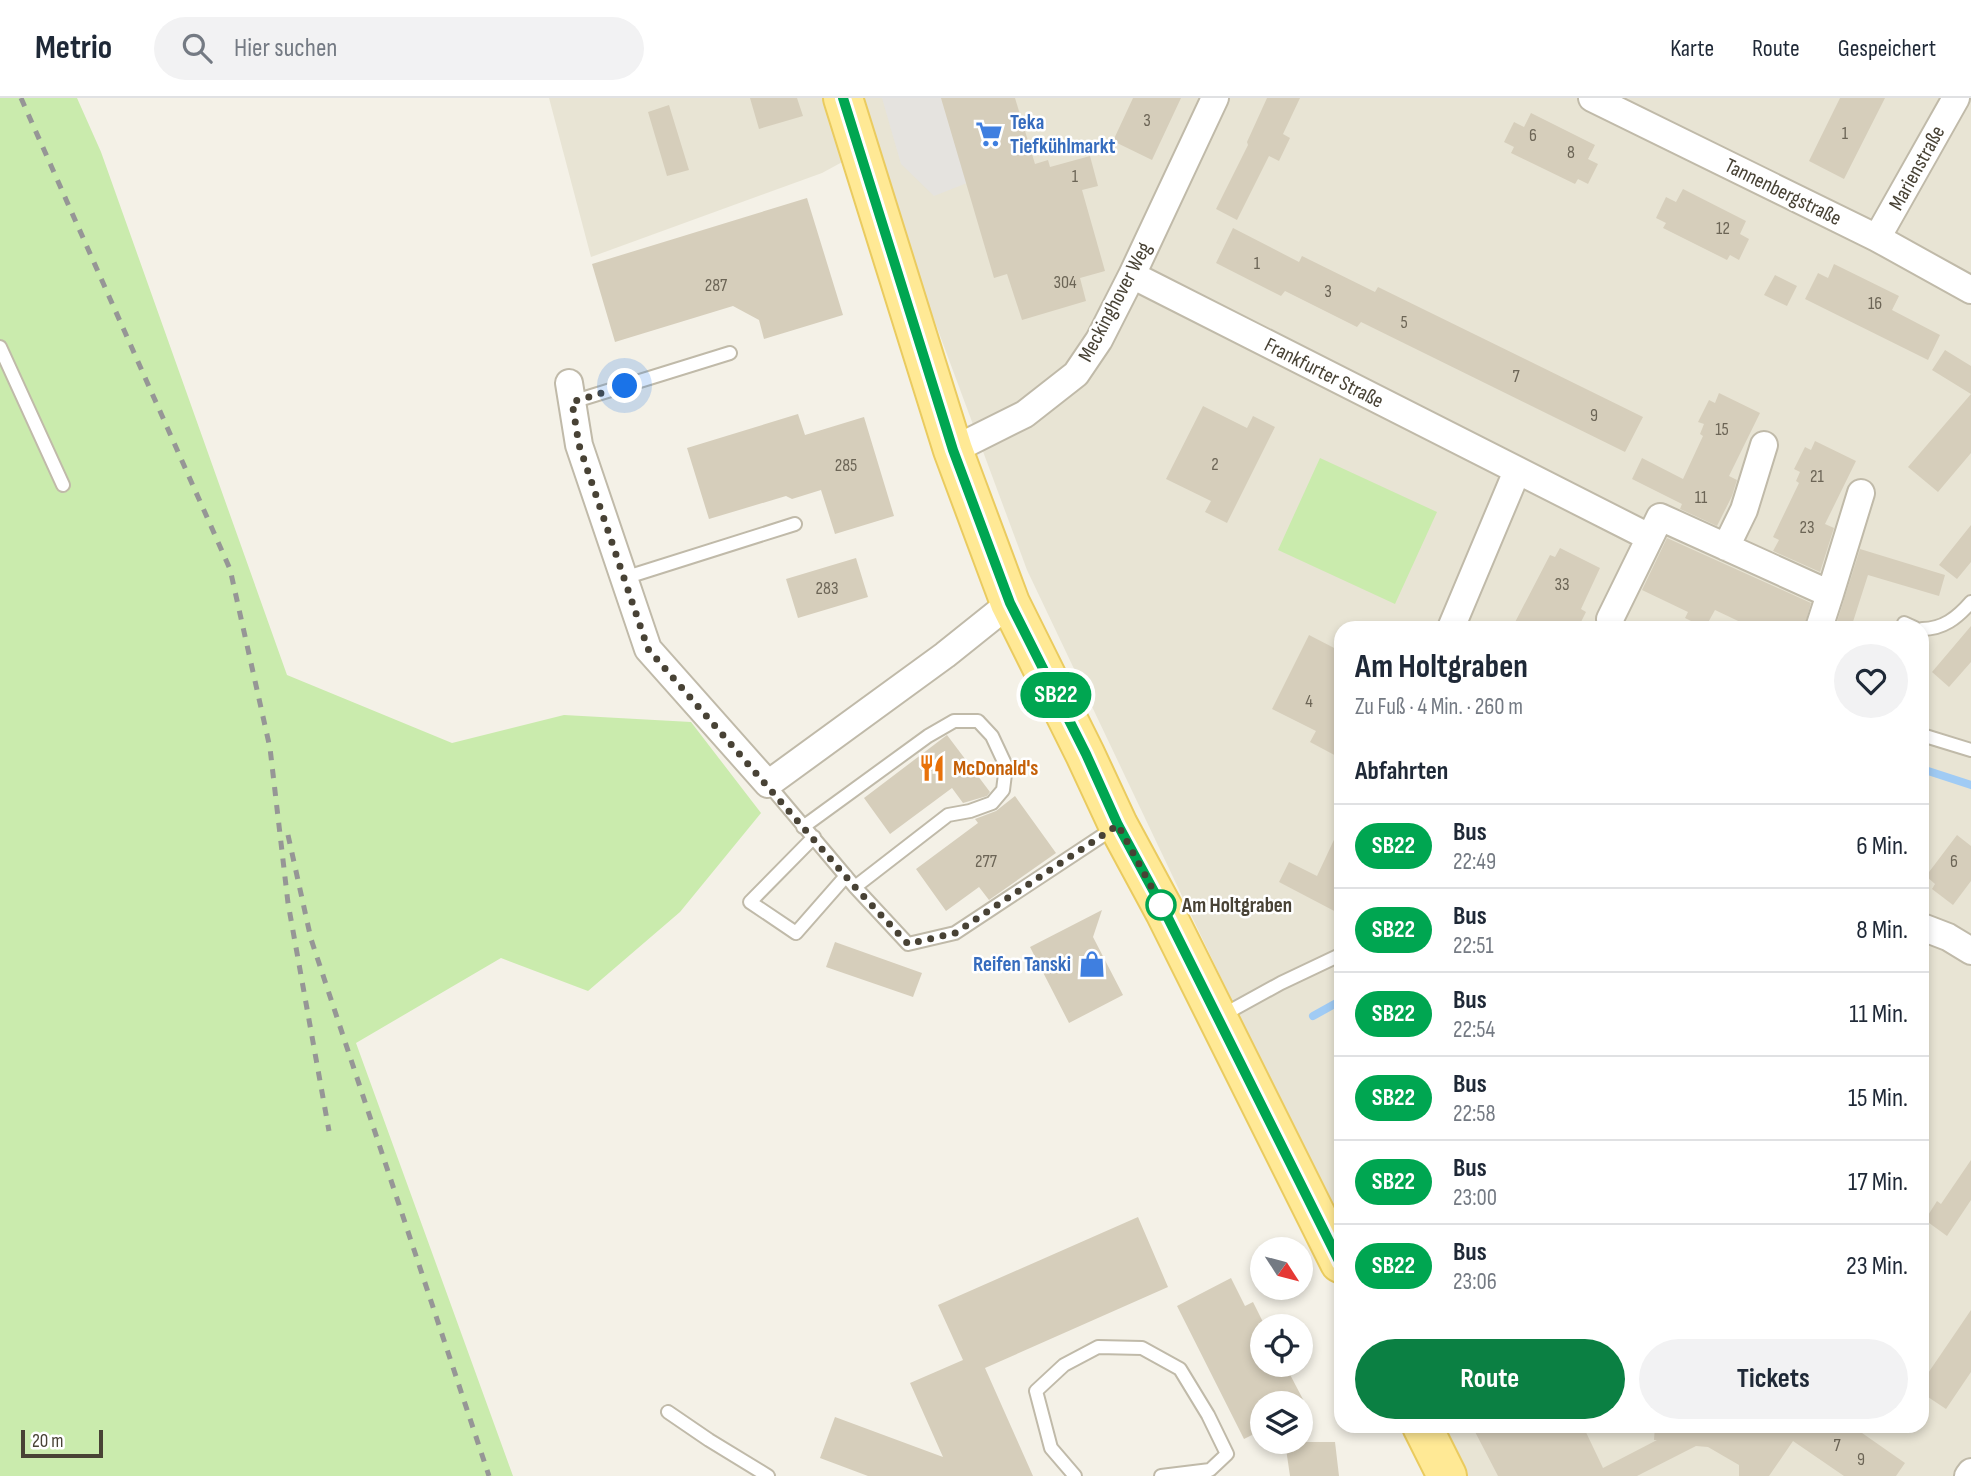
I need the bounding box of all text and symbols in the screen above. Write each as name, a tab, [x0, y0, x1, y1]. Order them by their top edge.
search box	[154, 17, 644, 80]
text: Metrio	[35, 28, 112, 68]
icon: search	[178, 29, 216, 67]
text: Hier suchen	[234, 33, 337, 64]
text: Karte	[1670, 34, 1714, 63]
text: Route	[1752, 34, 1800, 63]
text: Gespeichert	[1838, 34, 1936, 63]
place label: Teka Tiefkühlmarkt	[1010, 110, 1116, 159]
house number: 3	[1143, 110, 1151, 131]
supermarket icon: Teka Tiefkühlmarkt	[974, 119, 1004, 149]
street label: Marienstraße	[1884, 121, 1950, 215]
house number: 1	[1842, 123, 1849, 144]
house number: 6	[1529, 125, 1537, 146]
house number: 8	[1567, 142, 1575, 163]
street label: Tannenbergstraße	[1721, 153, 1845, 231]
house number: 1	[1072, 166, 1079, 187]
house number: 12	[1716, 218, 1730, 239]
street label: Meckinghover Weg	[1073, 238, 1157, 366]
house number: 1	[1254, 253, 1261, 274]
house number: 304	[1053, 272, 1077, 293]
house number: 287	[705, 275, 728, 296]
house number: 3	[1324, 281, 1332, 302]
house number: 16	[1868, 293, 1882, 314]
house number: 5	[1400, 312, 1408, 333]
street label: Frankfurter Straße	[1260, 332, 1388, 414]
house number: 7	[1512, 366, 1520, 387]
your location	[607, 368, 642, 403]
house number: 9	[1590, 405, 1598, 426]
house number: 15	[1715, 419, 1729, 440]
house number: 2	[1211, 454, 1219, 475]
house number: 285	[835, 455, 857, 476]
house number: 21	[1810, 466, 1825, 487]
house number: 11	[1695, 487, 1708, 508]
house number: 23	[1800, 517, 1815, 538]
house number: 33	[1554, 574, 1570, 595]
house number: 283	[816, 578, 838, 599]
button: heart	[1834, 644, 1908, 718]
text: Am Holtgraben	[1355, 647, 1528, 687]
line badge: SB22	[1007, 672, 1105, 718]
text: SB22	[1034, 680, 1078, 709]
house number: 4	[1305, 691, 1313, 712]
text: Zu Fuß · 4 Min. · 260 m	[1355, 693, 1523, 721]
restaurant icon: McDonald's	[917, 753, 947, 783]
place label: McDonald's	[953, 756, 1038, 781]
text: Abfahrten	[1355, 756, 1448, 787]
text: Bus	[1453, 817, 1487, 848]
text: SB22	[1372, 831, 1415, 860]
text: 6 Min.	[1856, 831, 1908, 862]
text: 22:49	[1453, 848, 1496, 876]
house number: 277	[975, 851, 998, 872]
house number: 6	[1950, 851, 1958, 872]
marker: Am Holtgraben	[1146, 890, 1176, 920]
place label: Am Holtgraben	[1181, 893, 1292, 918]
text: Bus	[1453, 901, 1487, 932]
text: SB22	[1372, 915, 1415, 944]
text: 8 Min.	[1856, 915, 1908, 946]
text: 22:51	[1453, 932, 1494, 960]
shop icon: Reifen Tanski	[1077, 949, 1107, 979]
place label: Reifen Tanski	[973, 952, 1071, 977]
text: Bus	[1453, 985, 1487, 1016]
text: SB22	[1372, 999, 1415, 1028]
text: 11 Min.	[1849, 999, 1908, 1030]
text: 22:54	[1453, 1016, 1495, 1044]
text: Bus	[1453, 1069, 1487, 1100]
text: SB22	[1372, 1083, 1415, 1112]
text: 15 Min.	[1848, 1083, 1908, 1114]
text: 22:58	[1453, 1100, 1496, 1128]
text: Bus	[1453, 1153, 1487, 1184]
text: SB22	[1372, 1167, 1415, 1196]
text: 17 Min.	[1848, 1167, 1908, 1198]
text: 23:00	[1453, 1184, 1497, 1212]
north arrow	[1250, 1237, 1312, 1300]
map controls	[1250, 1237, 1313, 1454]
text: Bus	[1453, 1237, 1487, 1268]
text: SB22	[1372, 1251, 1415, 1280]
text: 23 Min.	[1846, 1251, 1908, 1282]
text: 23:06	[1453, 1268, 1497, 1296]
button: locate	[1250, 1314, 1313, 1377]
button: Route	[1355, 1339, 1625, 1419]
button: Tickets	[1639, 1339, 1908, 1419]
button: layers	[1250, 1391, 1313, 1454]
scale bar	[21, 1427, 103, 1459]
text: 20 m	[32, 1430, 64, 1453]
house number: 7	[1833, 1435, 1841, 1456]
house number: 9	[1857, 1449, 1865, 1470]

